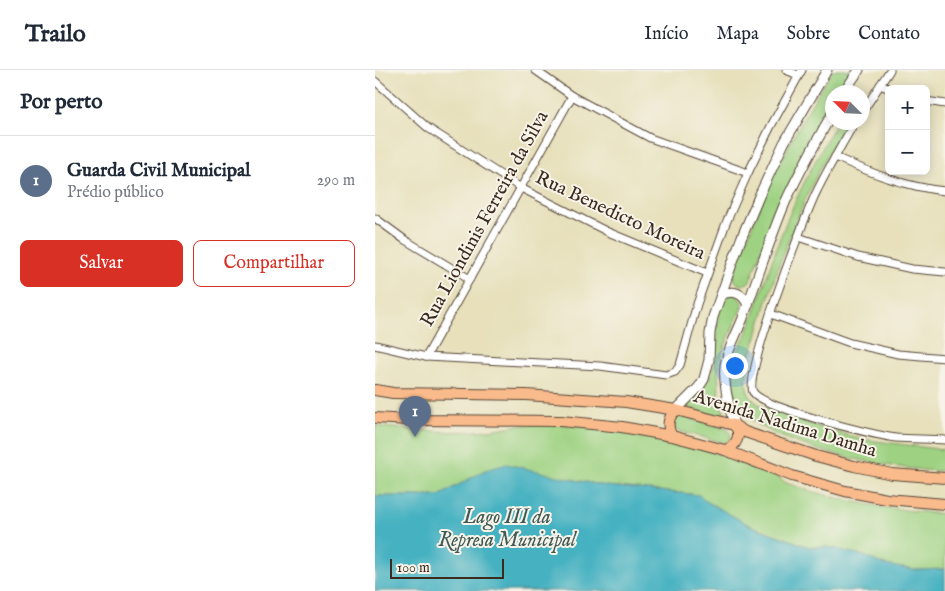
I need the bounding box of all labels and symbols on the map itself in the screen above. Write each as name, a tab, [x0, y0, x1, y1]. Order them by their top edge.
north arrow	[825, 85, 870, 130]
street label: Rua Liondinis Ferreira da Silva	[416, 106, 555, 331]
street label: Rua Benedicto Moreira	[531, 166, 709, 266]
your location	[722, 353, 748, 379]
street label: Avenida Nadima Damha	[690, 384, 880, 463]
pin: 1	[399, 396, 431, 437]
water label: Lago III da Represa Municipal	[438, 505, 578, 553]
scale bar	[390, 556, 504, 579]

